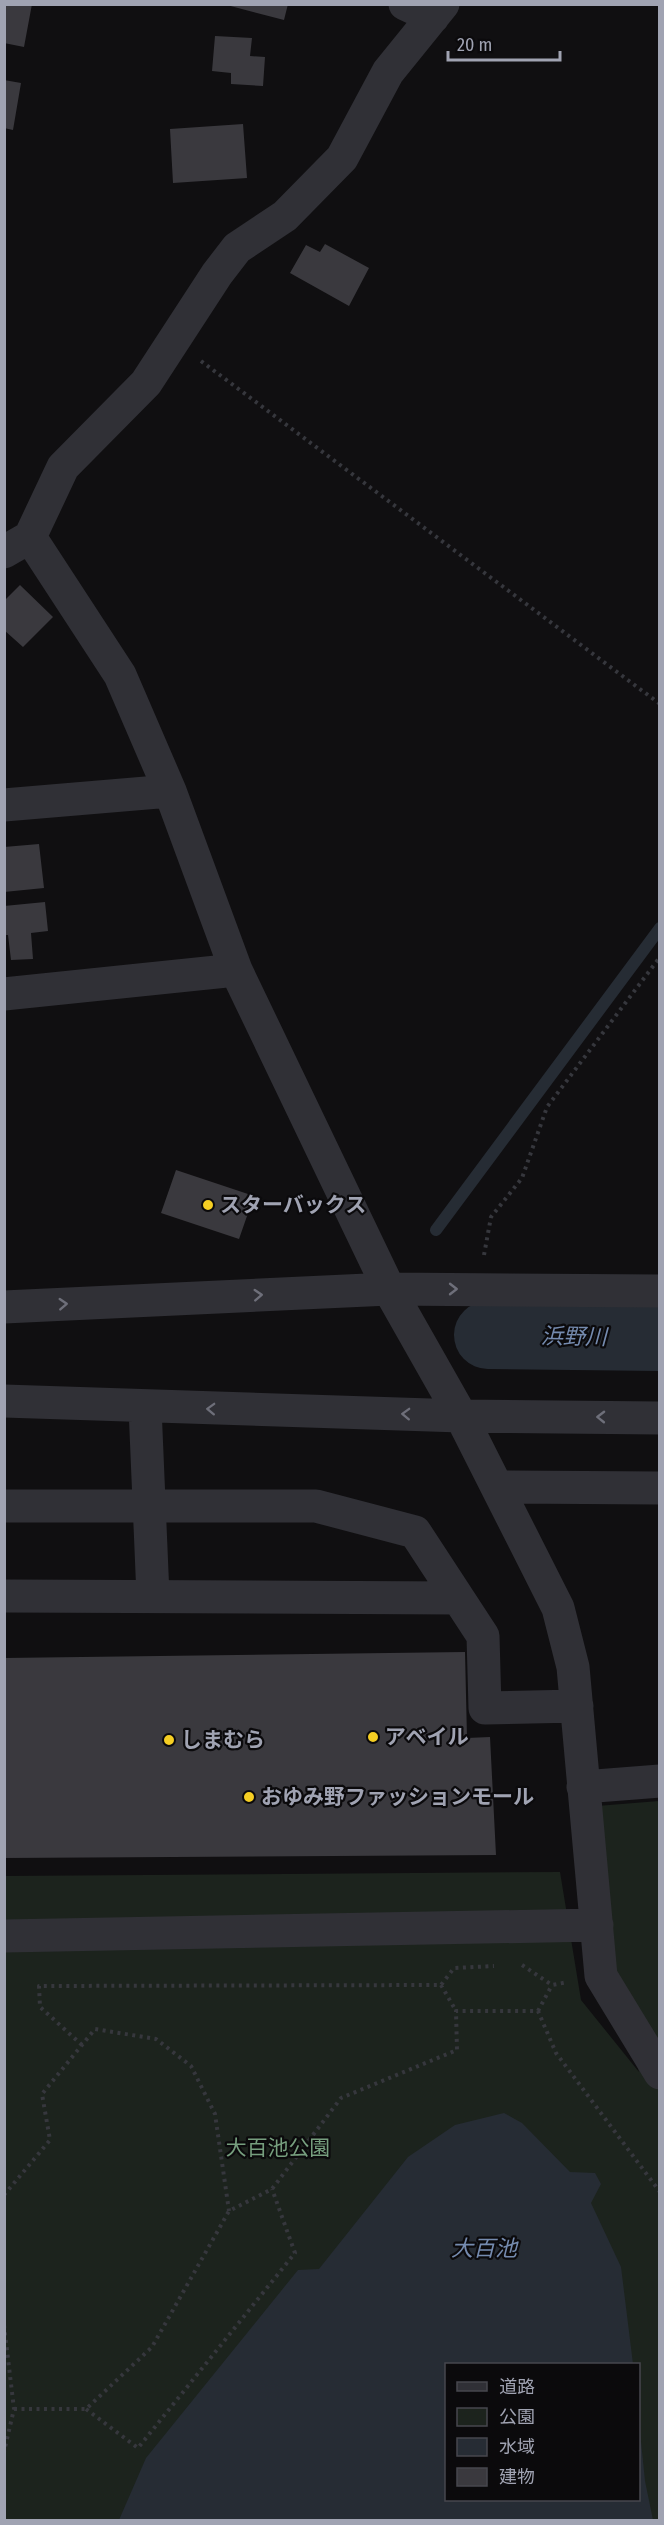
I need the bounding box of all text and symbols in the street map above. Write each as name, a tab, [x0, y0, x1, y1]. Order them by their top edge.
scale bar	[448, 24, 560, 62]
text: 20 m	[457, 34, 492, 56]
place label: スターバックス	[220, 1192, 366, 1218]
marker: スターバックス	[201, 1198, 215, 1212]
one-way arrow	[448, 1283, 457, 1295]
one-way arrow	[253, 1288, 262, 1301]
one-way arrow	[58, 1298, 67, 1311]
water label: 浜野川	[541, 1322, 609, 1351]
one-way arrow	[207, 1402, 216, 1415]
one-way arrow	[402, 1408, 411, 1420]
one-way arrow	[597, 1411, 606, 1424]
place label: アベイル	[385, 1724, 469, 1750]
place label: しまむら	[181, 1727, 265, 1753]
marker: アベイル	[366, 1730, 380, 1744]
marker: しまむら	[162, 1733, 176, 1747]
place label: おゆみ野ファッションモール	[261, 1784, 534, 1810]
marker: おゆみ野ファッションモール	[242, 1790, 256, 1804]
park label: 大百池公園	[226, 2135, 331, 2161]
water label: 大百池	[451, 2235, 519, 2262]
legend	[445, 2363, 640, 2501]
text: 道路	[499, 2376, 535, 2398]
text: 公園	[499, 2406, 535, 2428]
text: 水域	[499, 2436, 535, 2458]
text: 建物	[499, 2466, 535, 2488]

